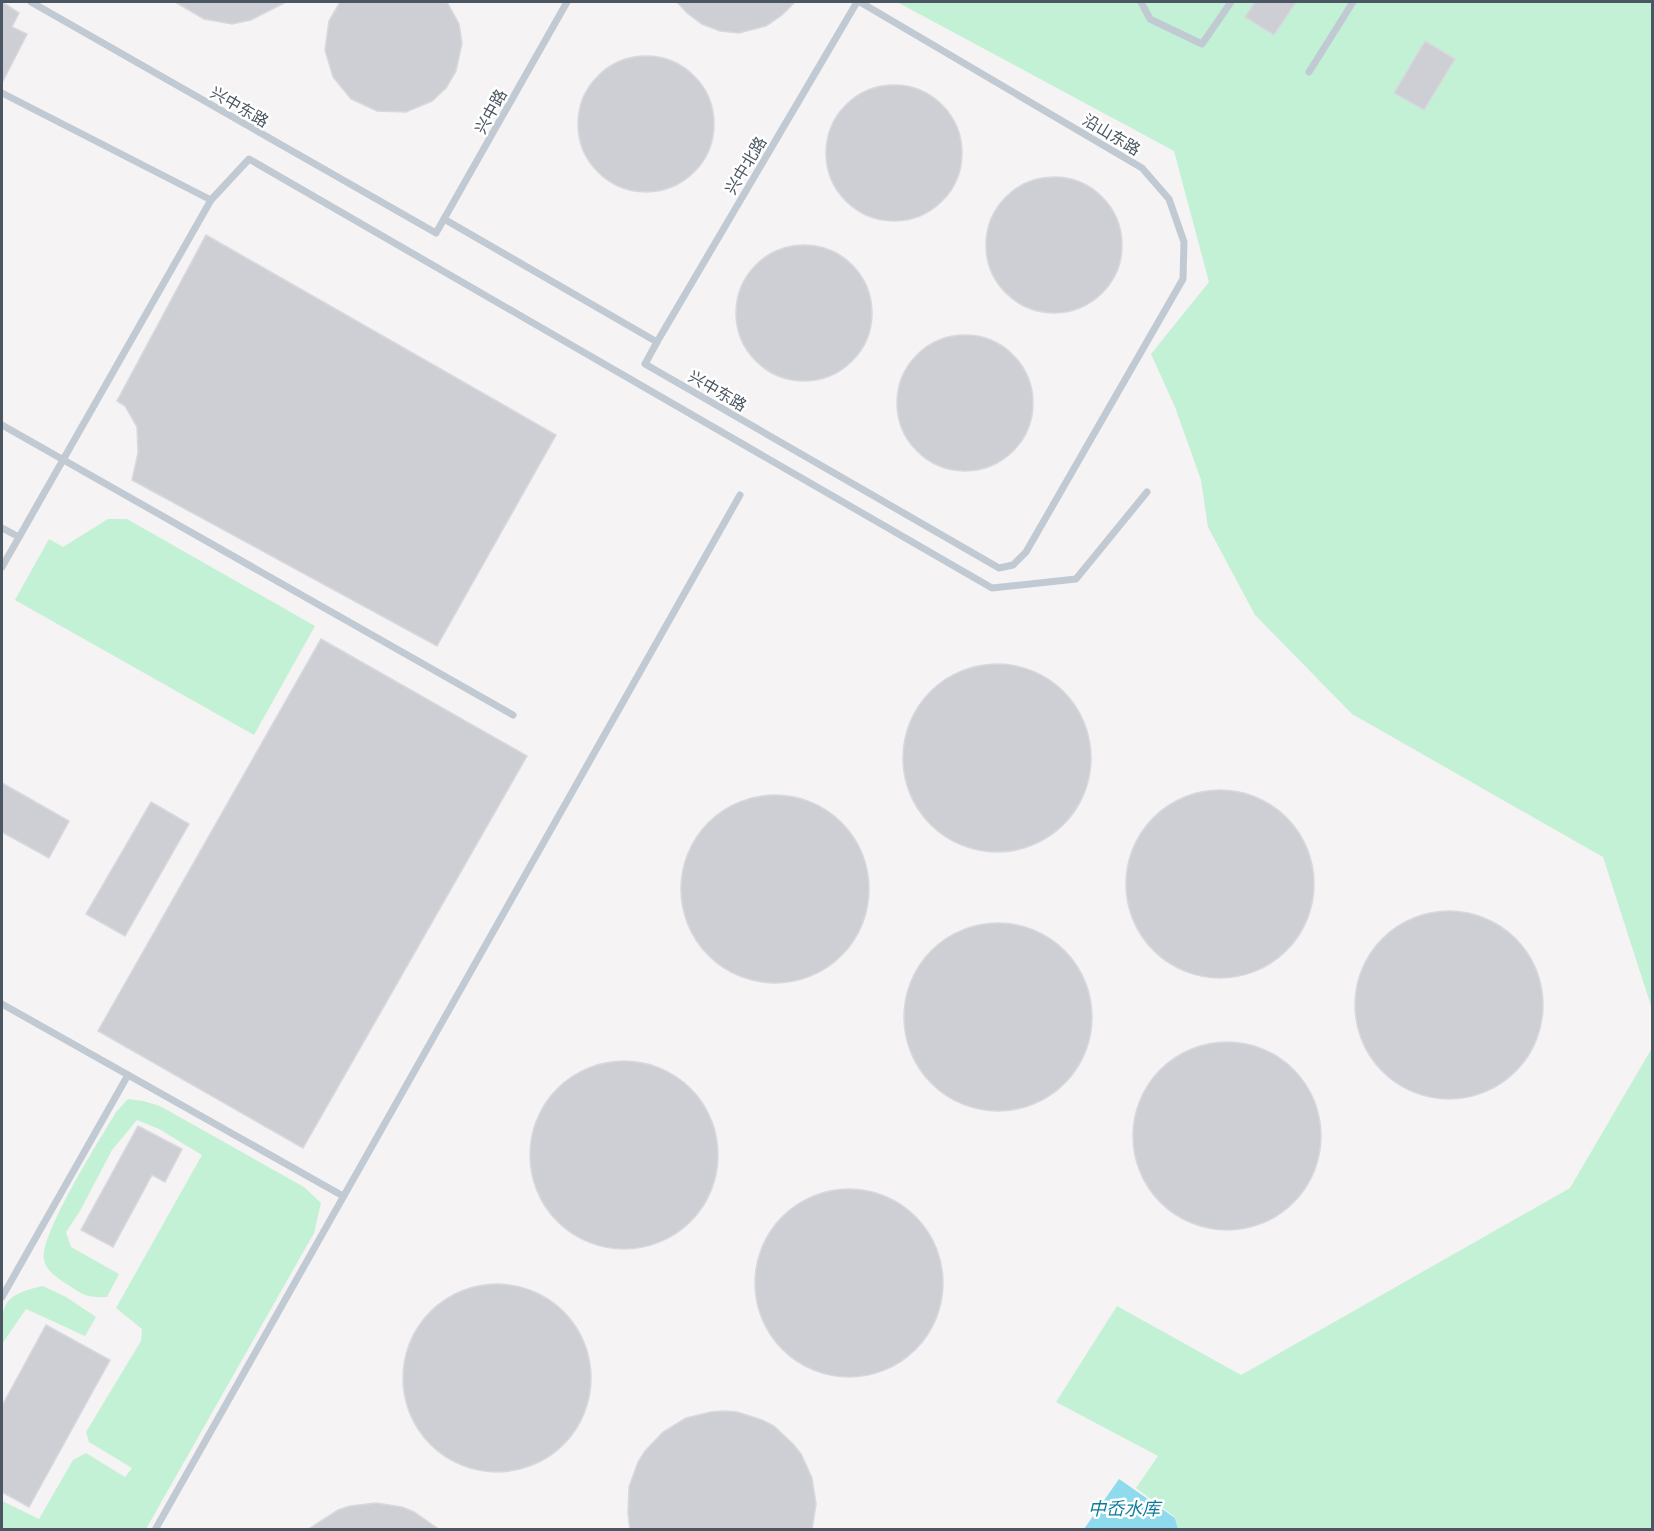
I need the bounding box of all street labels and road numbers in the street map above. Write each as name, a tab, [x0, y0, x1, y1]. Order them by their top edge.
street label: 兴中东路	[208, 82, 272, 130]
street label: 兴中路	[470, 85, 510, 137]
street label: 沿山东路	[1080, 109, 1144, 159]
street label: 兴中北路	[720, 133, 770, 197]
street label: 兴中东路	[686, 366, 750, 414]

